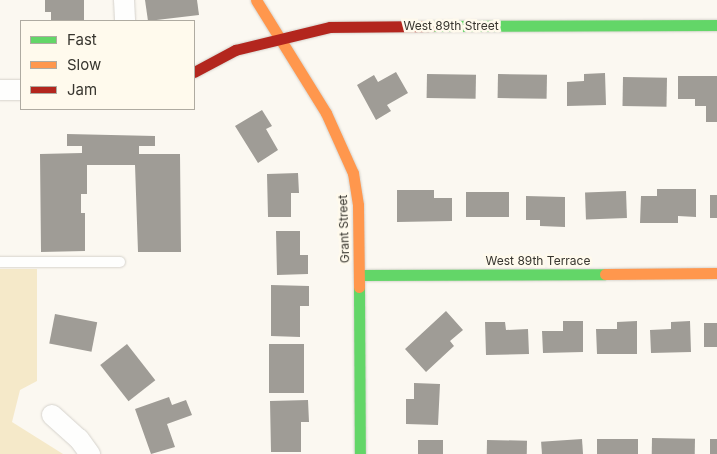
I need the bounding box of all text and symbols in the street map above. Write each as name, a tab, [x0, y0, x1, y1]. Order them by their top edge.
street label: West 89th Street	[403, 19, 499, 33]
legend	[20, 20, 195, 110]
text: Fast	[67, 30, 97, 49]
text: Slow	[67, 55, 101, 74]
text: Jam	[67, 80, 97, 99]
street label: Grant Street	[336, 195, 352, 263]
street label: West 89th Terrace	[486, 254, 590, 268]

